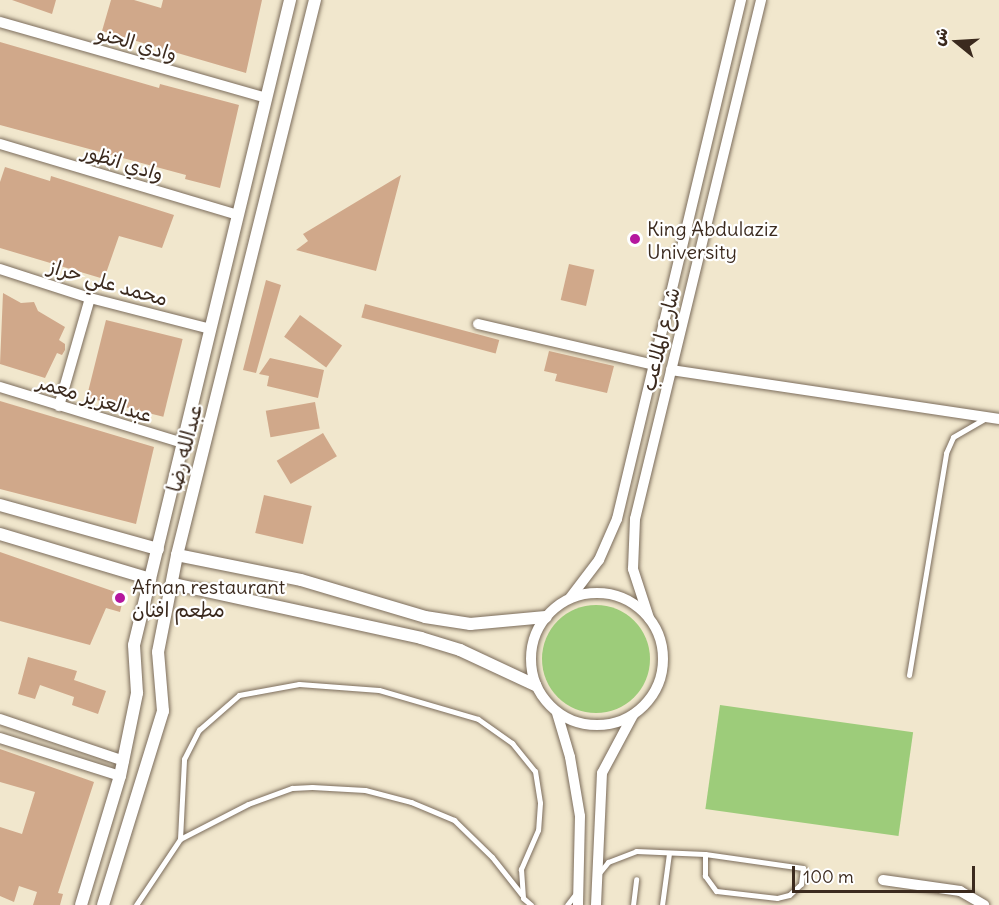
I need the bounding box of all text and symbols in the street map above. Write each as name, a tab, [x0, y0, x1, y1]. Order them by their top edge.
north arrow	[927, 12, 987, 72]
street label: وادي الحنو	[94, 20, 180, 66]
text: ش	[928, 25, 952, 48]
street label: وادي انظور	[79, 138, 167, 186]
place label: King Abdulaziz University	[647, 216, 778, 263]
marker: King Abdulaziz University	[628, 232, 642, 246]
street label: محمد علي حراز	[45, 253, 171, 311]
street label: شارع الملاعب	[636, 285, 684, 393]
street label: عبدالعزيز معمر	[35, 369, 155, 427]
street label: عبدالله رضا	[162, 402, 206, 494]
place label: Afnan restaurant مطعم افنان	[132, 574, 285, 621]
marker: Afnan restaurant مطعم افنان	[113, 591, 127, 605]
scale bar	[795, 854, 978, 892]
text: 100 m	[803, 865, 854, 888]

